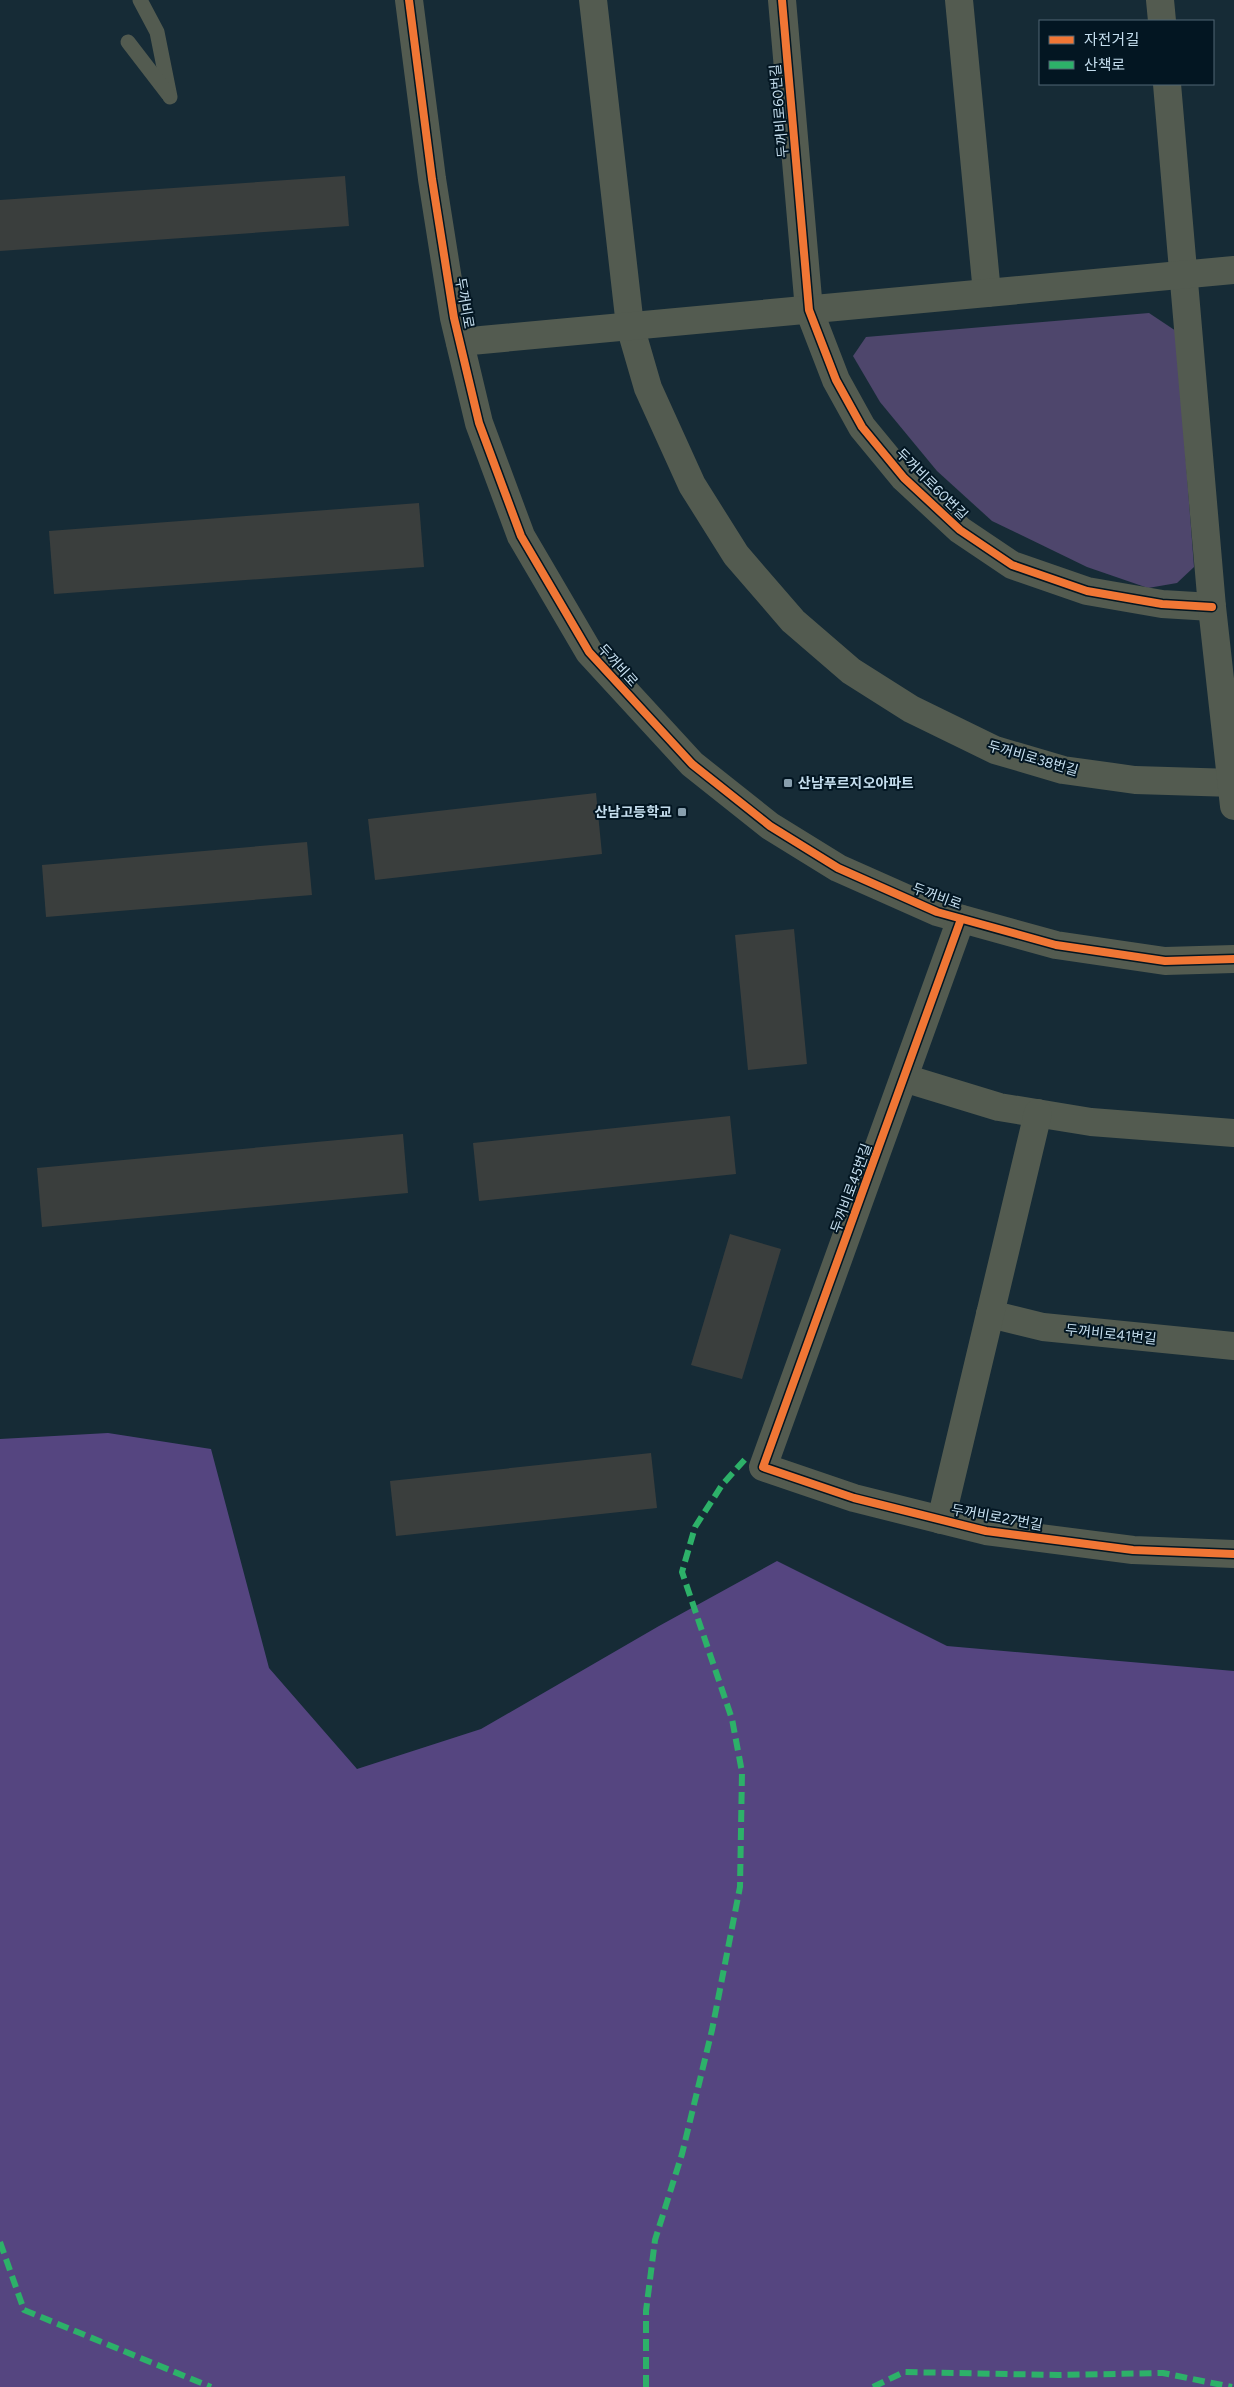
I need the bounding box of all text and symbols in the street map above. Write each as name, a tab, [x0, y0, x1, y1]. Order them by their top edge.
legend	[1039, 20, 1214, 85]
text: 자전거길	[1084, 31, 1139, 49]
text: 산책로	[1084, 56, 1125, 74]
street label: 두꺼비로60번길	[767, 63, 792, 159]
street label: 두꺼비로	[452, 276, 477, 330]
street label: 두꺼비로60번길	[892, 445, 971, 524]
street label: 두꺼비로	[594, 640, 641, 690]
street label: 두꺼비로38번길	[986, 737, 1080, 780]
place label: 산남푸르지오아파트	[798, 775, 914, 792]
marker: 산남푸르지오아파트	[782, 777, 794, 789]
place label: 산남고등학교	[595, 804, 672, 821]
marker: 산남고등학교	[676, 806, 688, 818]
street label: 두꺼비로	[910, 880, 964, 913]
street label: 두꺼비로45번길	[827, 1141, 876, 1235]
street label: 두꺼비로41번길	[1064, 1321, 1157, 1348]
street label: 두꺼비로27번길	[950, 1501, 1044, 1534]

